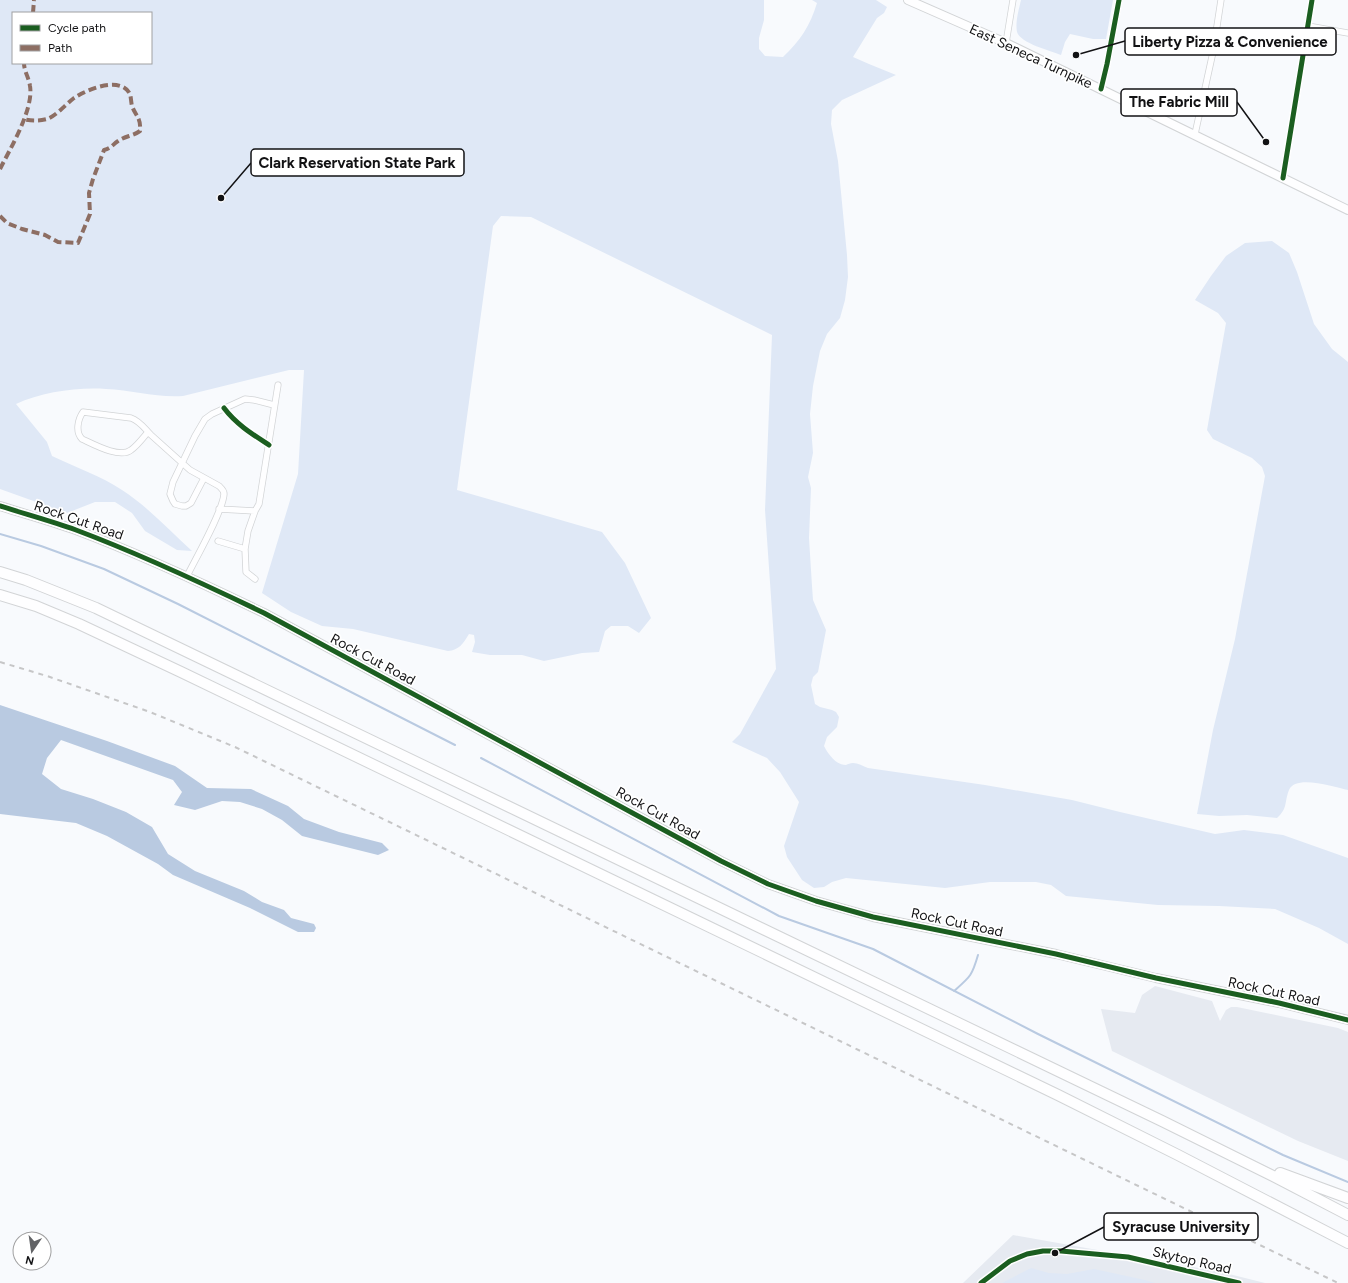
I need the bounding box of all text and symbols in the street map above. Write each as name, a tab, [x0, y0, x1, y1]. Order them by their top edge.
legend	[12, 12, 152, 64]
street label: East Seneca Turnpike	[967, 20, 1095, 93]
text: Cycle path	[48, 21, 106, 35]
callout: Liberty Pizza & Convenience	[1125, 28, 1336, 55]
text: Liberty Pizza & Convenience	[1132, 33, 1328, 51]
text: Path	[48, 41, 72, 55]
callout: The Fabric Mill	[1121, 89, 1237, 116]
text: The Fabric Mill	[1129, 93, 1229, 111]
callout: Clark Reservation State Park	[251, 149, 464, 176]
text: Clark Reservation State Park	[258, 154, 456, 172]
street label: Rock Cut Road	[32, 497, 126, 544]
street label: Rock Cut Road	[327, 630, 418, 689]
street label: Rock Cut Road	[613, 783, 703, 844]
street label: Rock Cut Road	[909, 904, 1004, 941]
street label: Rock Cut Road	[1226, 973, 1321, 1010]
callout: Syracuse University	[1104, 1213, 1258, 1240]
text: Syracuse University	[1112, 1218, 1250, 1236]
north arrow	[12, 1231, 52, 1271]
street label: Skytop Road	[1151, 1243, 1233, 1278]
text: N	[24, 1253, 35, 1268]

